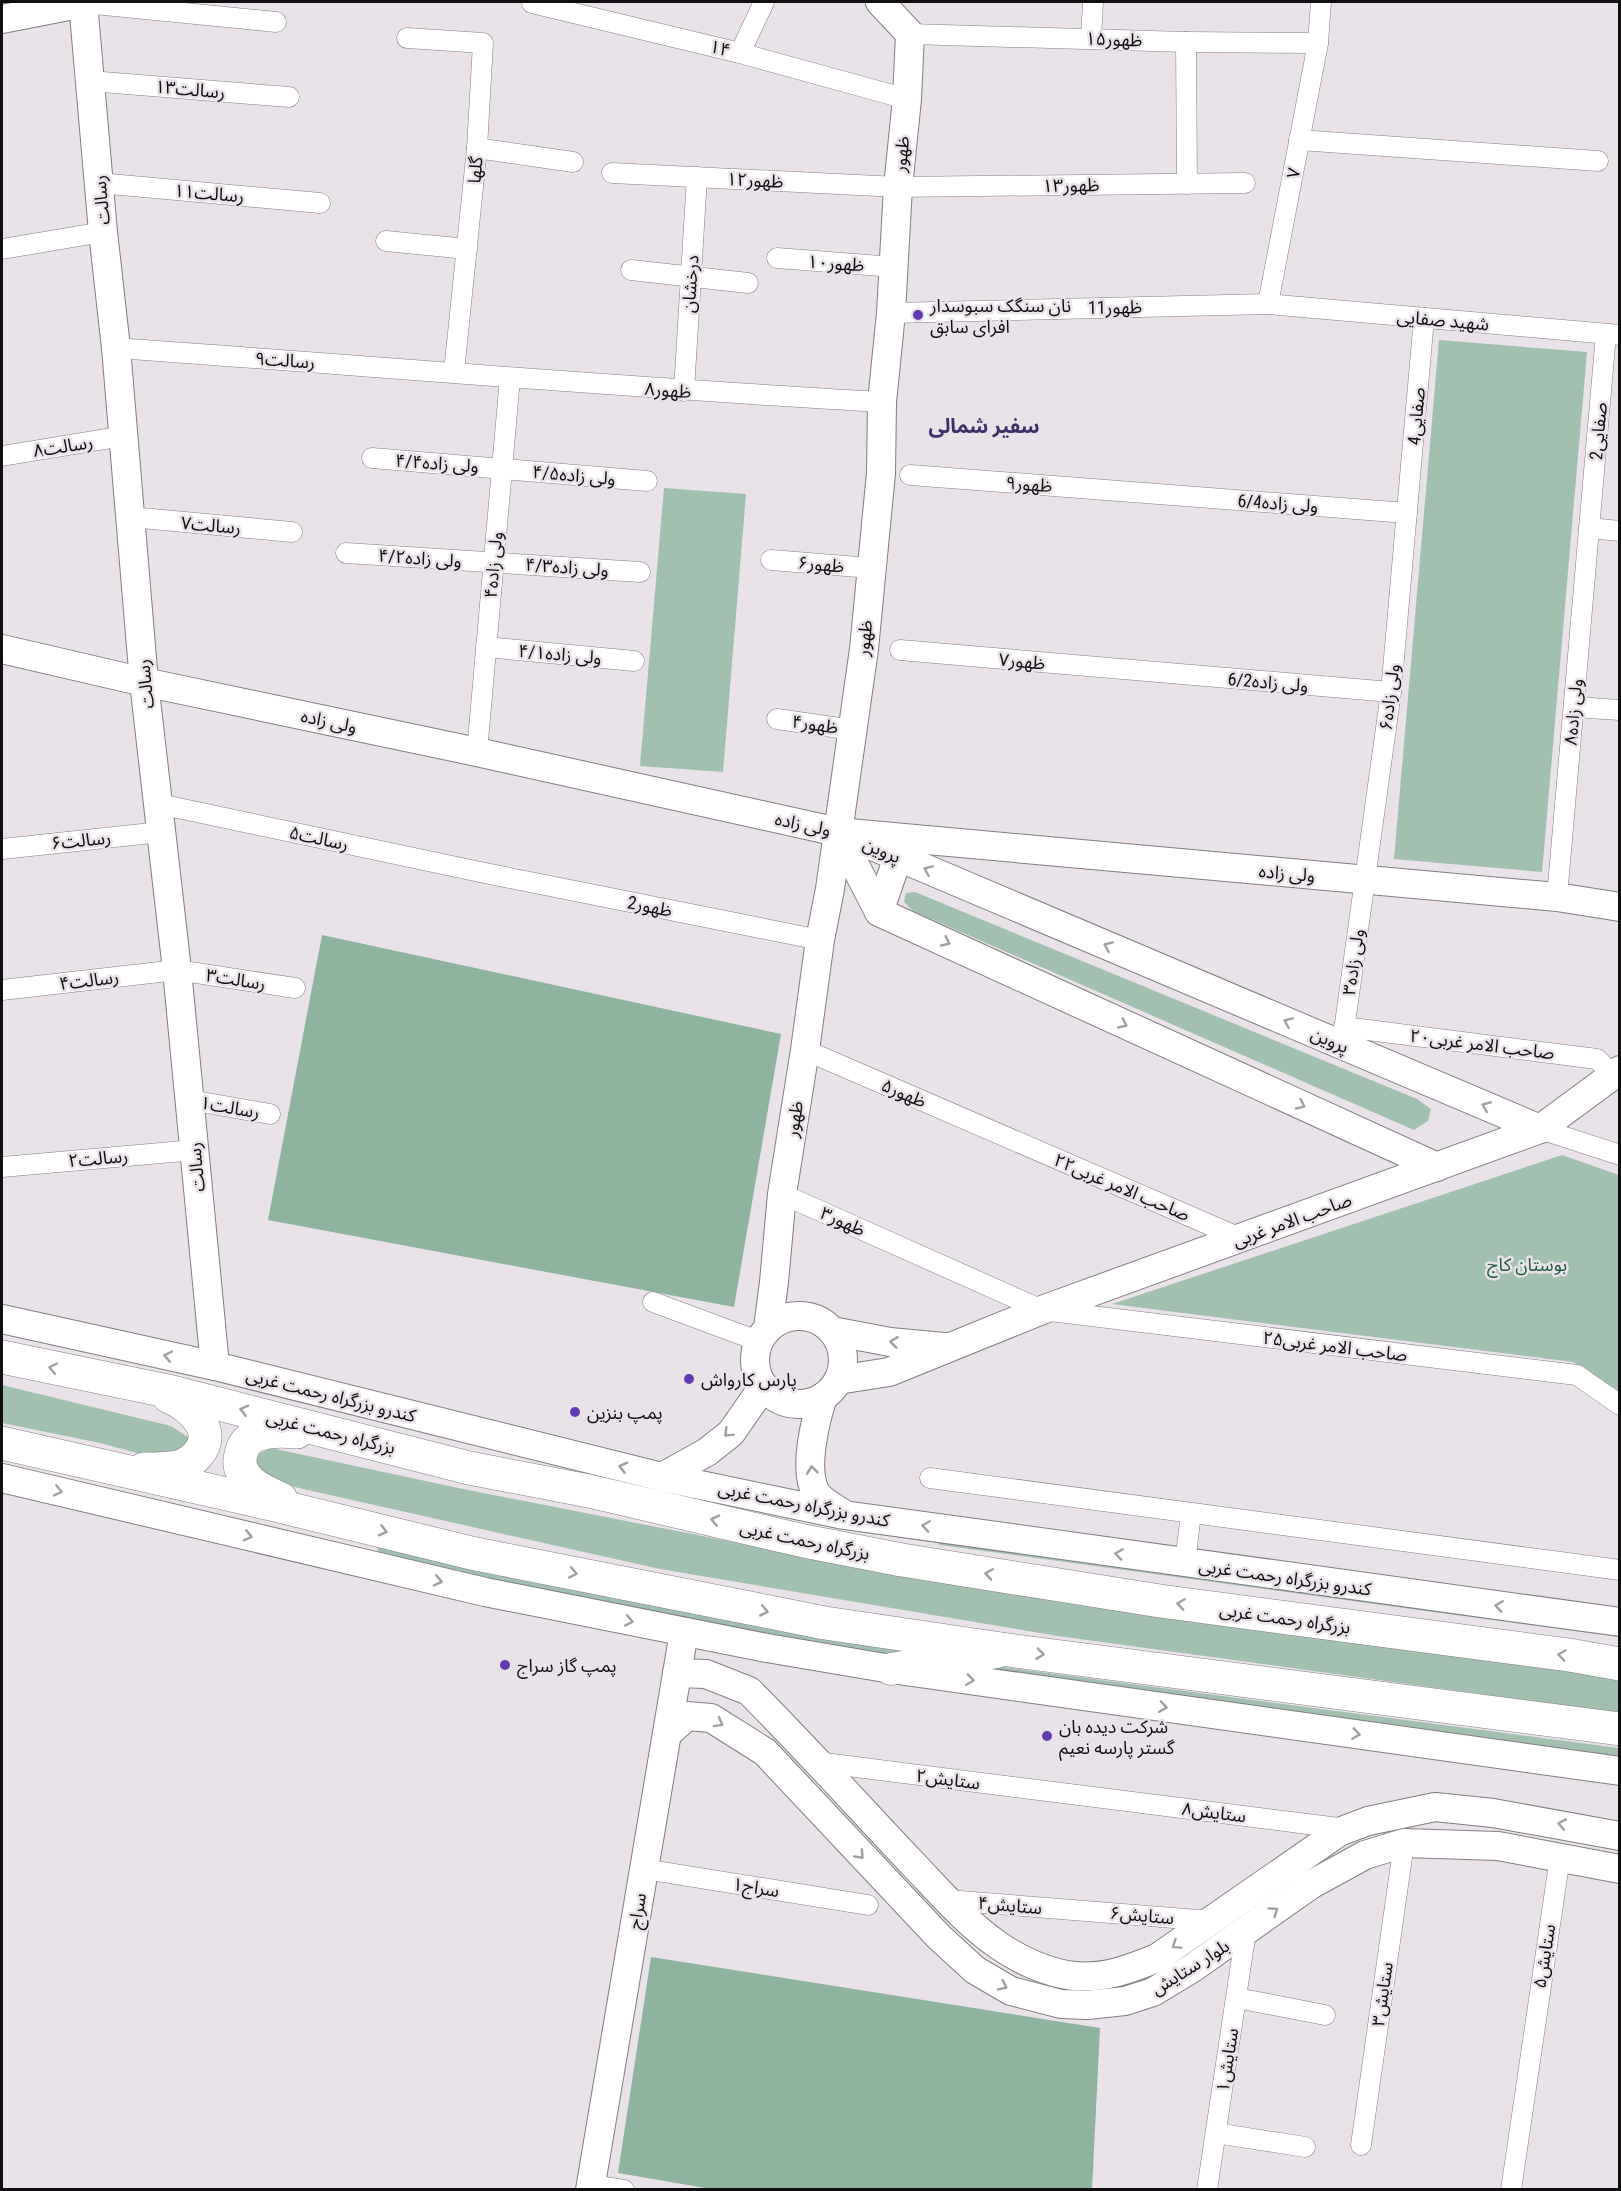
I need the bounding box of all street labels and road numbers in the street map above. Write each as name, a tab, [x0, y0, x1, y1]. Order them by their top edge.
street label: ظهور۱۵	[1085, 28, 1143, 51]
street label: ۱۴	[707, 35, 733, 61]
street label: رسالت۱۳	[154, 75, 226, 104]
street label: ظهور	[889, 135, 914, 174]
street label: گلها	[463, 155, 487, 184]
street label: ۷	[1282, 166, 1304, 180]
street label: ظهور۱۲	[726, 168, 784, 193]
street label: رسالت	[88, 174, 115, 226]
street label: ظهور۱۳	[1042, 174, 1100, 197]
street label: رسالت۱۱	[173, 179, 245, 208]
street label: ظهور۱۰	[807, 251, 865, 276]
street label: درخشان	[678, 254, 703, 314]
street label: 11ظهور	[1088, 296, 1142, 319]
street label: شهید صفایی	[1396, 306, 1490, 335]
street label: رسالت۹	[254, 347, 316, 374]
street label: ظهور۸	[644, 378, 692, 403]
street label: 4صفایی	[1403, 386, 1430, 446]
street label: 2صفایی	[1585, 401, 1612, 461]
street label: رسالت۸	[32, 431, 94, 462]
street label: ولی زاده۴/۴	[394, 450, 479, 477]
street label: ولی زاده۴/۵	[531, 461, 617, 490]
street label: ظهور۹	[1005, 472, 1053, 497]
street label: 6/4ولی زاده	[1237, 490, 1319, 517]
street label: رسالت۷	[180, 512, 242, 539]
street label: ولی زاده۴	[480, 531, 507, 599]
street label: ولی زاده۴/۲	[377, 545, 462, 572]
street label: ظهور۶	[797, 552, 845, 577]
street label: ولی زاده۴/۳	[524, 554, 609, 581]
street label: ظهور	[852, 619, 877, 658]
street label: ولی زاده۴/۱	[517, 640, 603, 669]
street label: ظهور۷	[998, 649, 1046, 674]
street label: رسالت	[132, 658, 159, 710]
street label: ولی زاده۶	[1375, 663, 1404, 732]
street label: 6/2ولی زاده	[1227, 668, 1309, 697]
street label: ولی زاده۸	[1560, 678, 1587, 746]
street label: ولی زاده	[299, 705, 359, 738]
street label: ظهور۴	[790, 710, 840, 739]
street label: ولی زاده	[773, 808, 833, 841]
street label: رسالت۵	[287, 821, 351, 855]
street label: رسالت۶	[50, 826, 112, 855]
street label: پروین	[859, 833, 904, 868]
street label: ولی زاده	[1258, 860, 1316, 887]
street label: 2ظهور	[626, 891, 674, 922]
street label: ولی زاده۳	[1338, 928, 1369, 997]
street label: رسالت۳	[205, 964, 267, 995]
street label: رسالت۴	[58, 966, 120, 995]
street label: پروین	[1307, 1023, 1352, 1058]
street label: صاحب الامر غربی۲۰	[1408, 1025, 1556, 1064]
street label: ظهور۵	[878, 1074, 930, 1113]
street label: رسالت۱	[198, 1091, 261, 1124]
street label: ظهور	[781, 1099, 808, 1140]
street label: رسالت	[183, 1141, 210, 1193]
street label: رسالت۲	[67, 1145, 129, 1172]
street label: صاحب الامر غربی٢٢	[1050, 1149, 1193, 1226]
street label: صاحب الامر غربی	[1230, 1189, 1355, 1252]
street label: ظهور۳	[817, 1202, 869, 1241]
street label: صاحب الامر غربی۲۵	[1261, 1327, 1409, 1366]
street label: کندرو بزرگراه رحمت غربی	[244, 1364, 419, 1427]
street label: بزرگراه رحمت غربی	[264, 1406, 398, 1459]
street label: کندرو بزرگراه رحمت غربی	[716, 1477, 892, 1532]
street label: بزرگراه رحمت غربی	[738, 1516, 872, 1565]
street label: کندرو بزرگراه رحمت غربی	[1197, 1554, 1373, 1601]
street label: بزرگراه رحمت غربی	[1218, 1598, 1352, 1639]
street label: ستایش۲	[915, 1765, 981, 1794]
street label: ستایش۸	[1181, 1798, 1247, 1827]
street label: سراج۱	[731, 1873, 781, 1904]
street label: سراج	[624, 1891, 653, 1931]
street label: ستایش۴	[977, 1892, 1043, 1919]
street label: ستایش۶	[1109, 1902, 1175, 1929]
street label: ستایش۵	[1529, 1922, 1560, 1990]
street label: بلوار ستایش	[1147, 1935, 1233, 2000]
street label: ستایش۳	[1367, 1961, 1398, 2028]
street label: ستایش۱	[1212, 2026, 1243, 2094]

